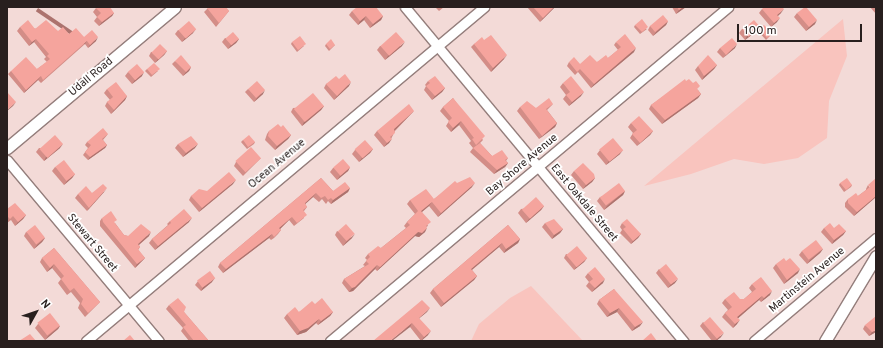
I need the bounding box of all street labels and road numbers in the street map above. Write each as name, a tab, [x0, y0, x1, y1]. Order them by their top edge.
street label: Udall Road	[66, 55, 116, 99]
street label: Bay Shore Avenue	[483, 131, 561, 199]
street label: Ocean Avenue	[246, 136, 308, 192]
street label: East Oakdale Street	[548, 162, 620, 244]
street label: Stewart Street	[64, 211, 120, 275]
street label: Martinstein Avenue	[766, 244, 848, 316]

